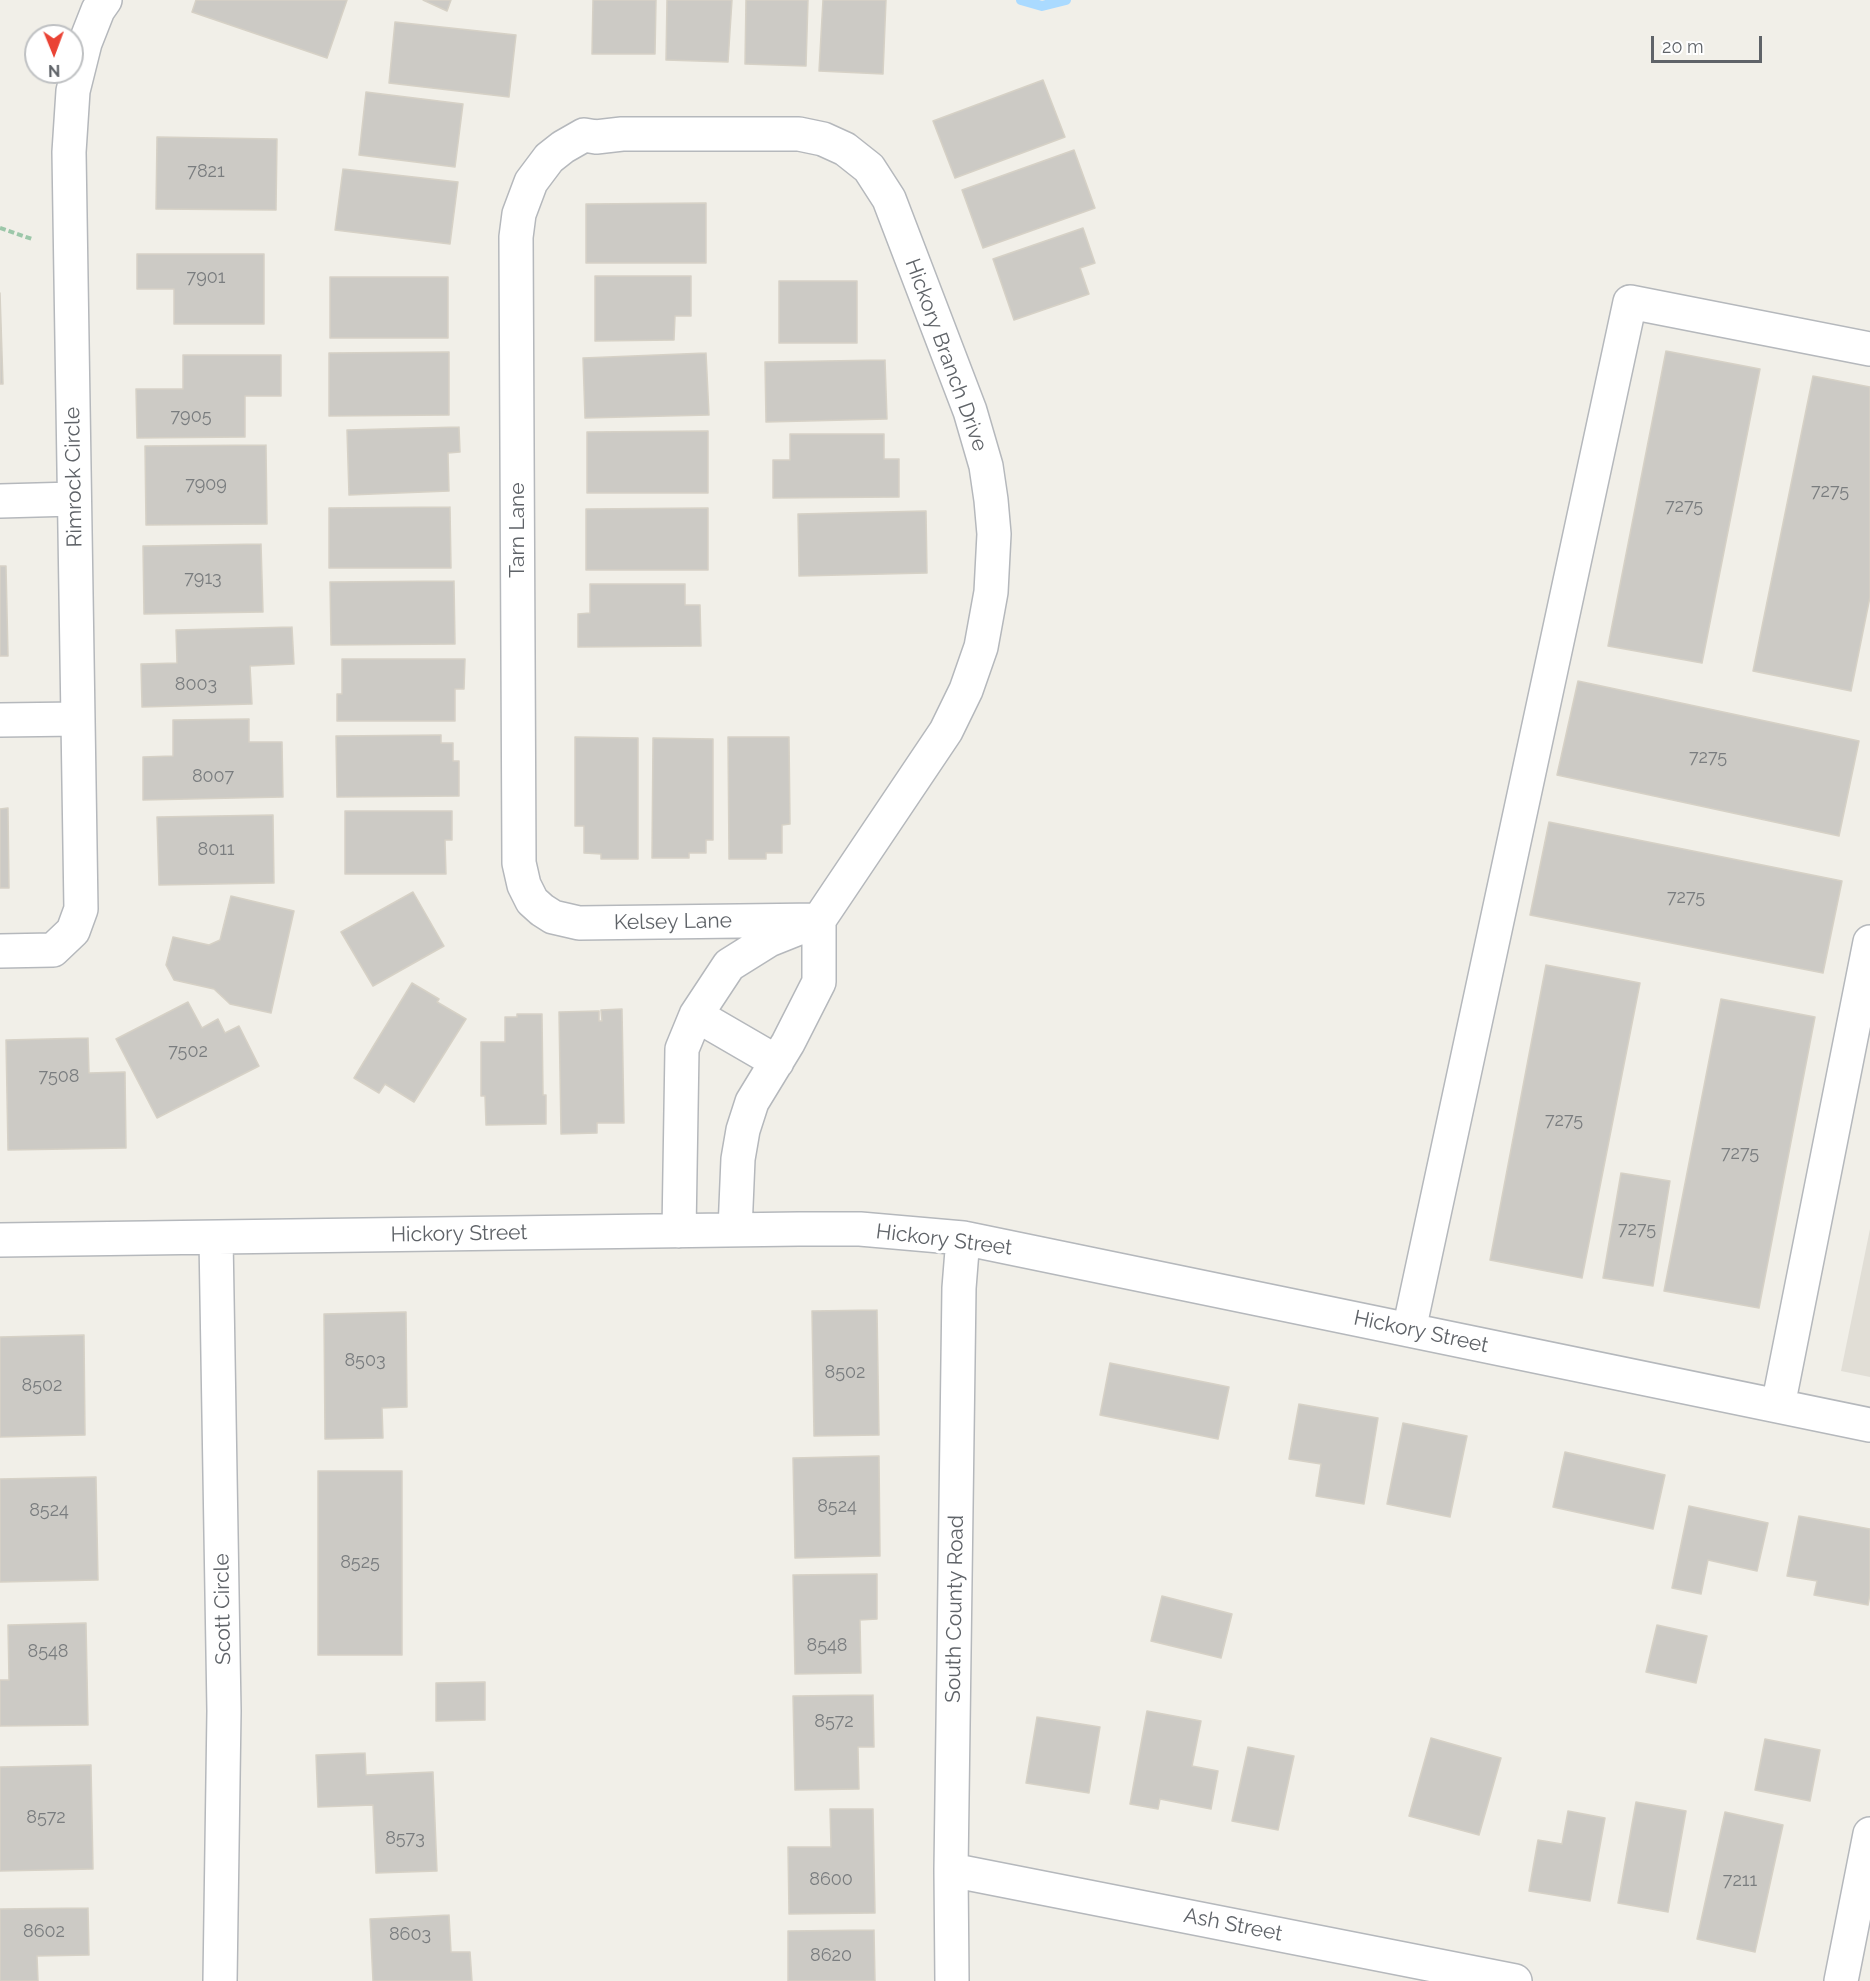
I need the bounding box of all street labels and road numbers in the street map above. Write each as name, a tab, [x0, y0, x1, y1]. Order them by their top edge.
street label: Hickory Branch Drive	[899, 255, 993, 455]
street label: Rimrock Circle	[60, 406, 88, 548]
street label: Tarn Lane	[505, 482, 531, 578]
street label: Kelsey Lane	[614, 908, 732, 936]
street label: Hickory Street	[874, 1219, 1014, 1261]
street label: Hickory Street	[390, 1220, 528, 1248]
street label: Hickory Street	[1351, 1305, 1491, 1359]
street label: South County Road	[941, 1515, 969, 1703]
street label: Scott Circle	[209, 1553, 237, 1665]
street label: Ash Street	[1182, 1903, 1284, 1947]

